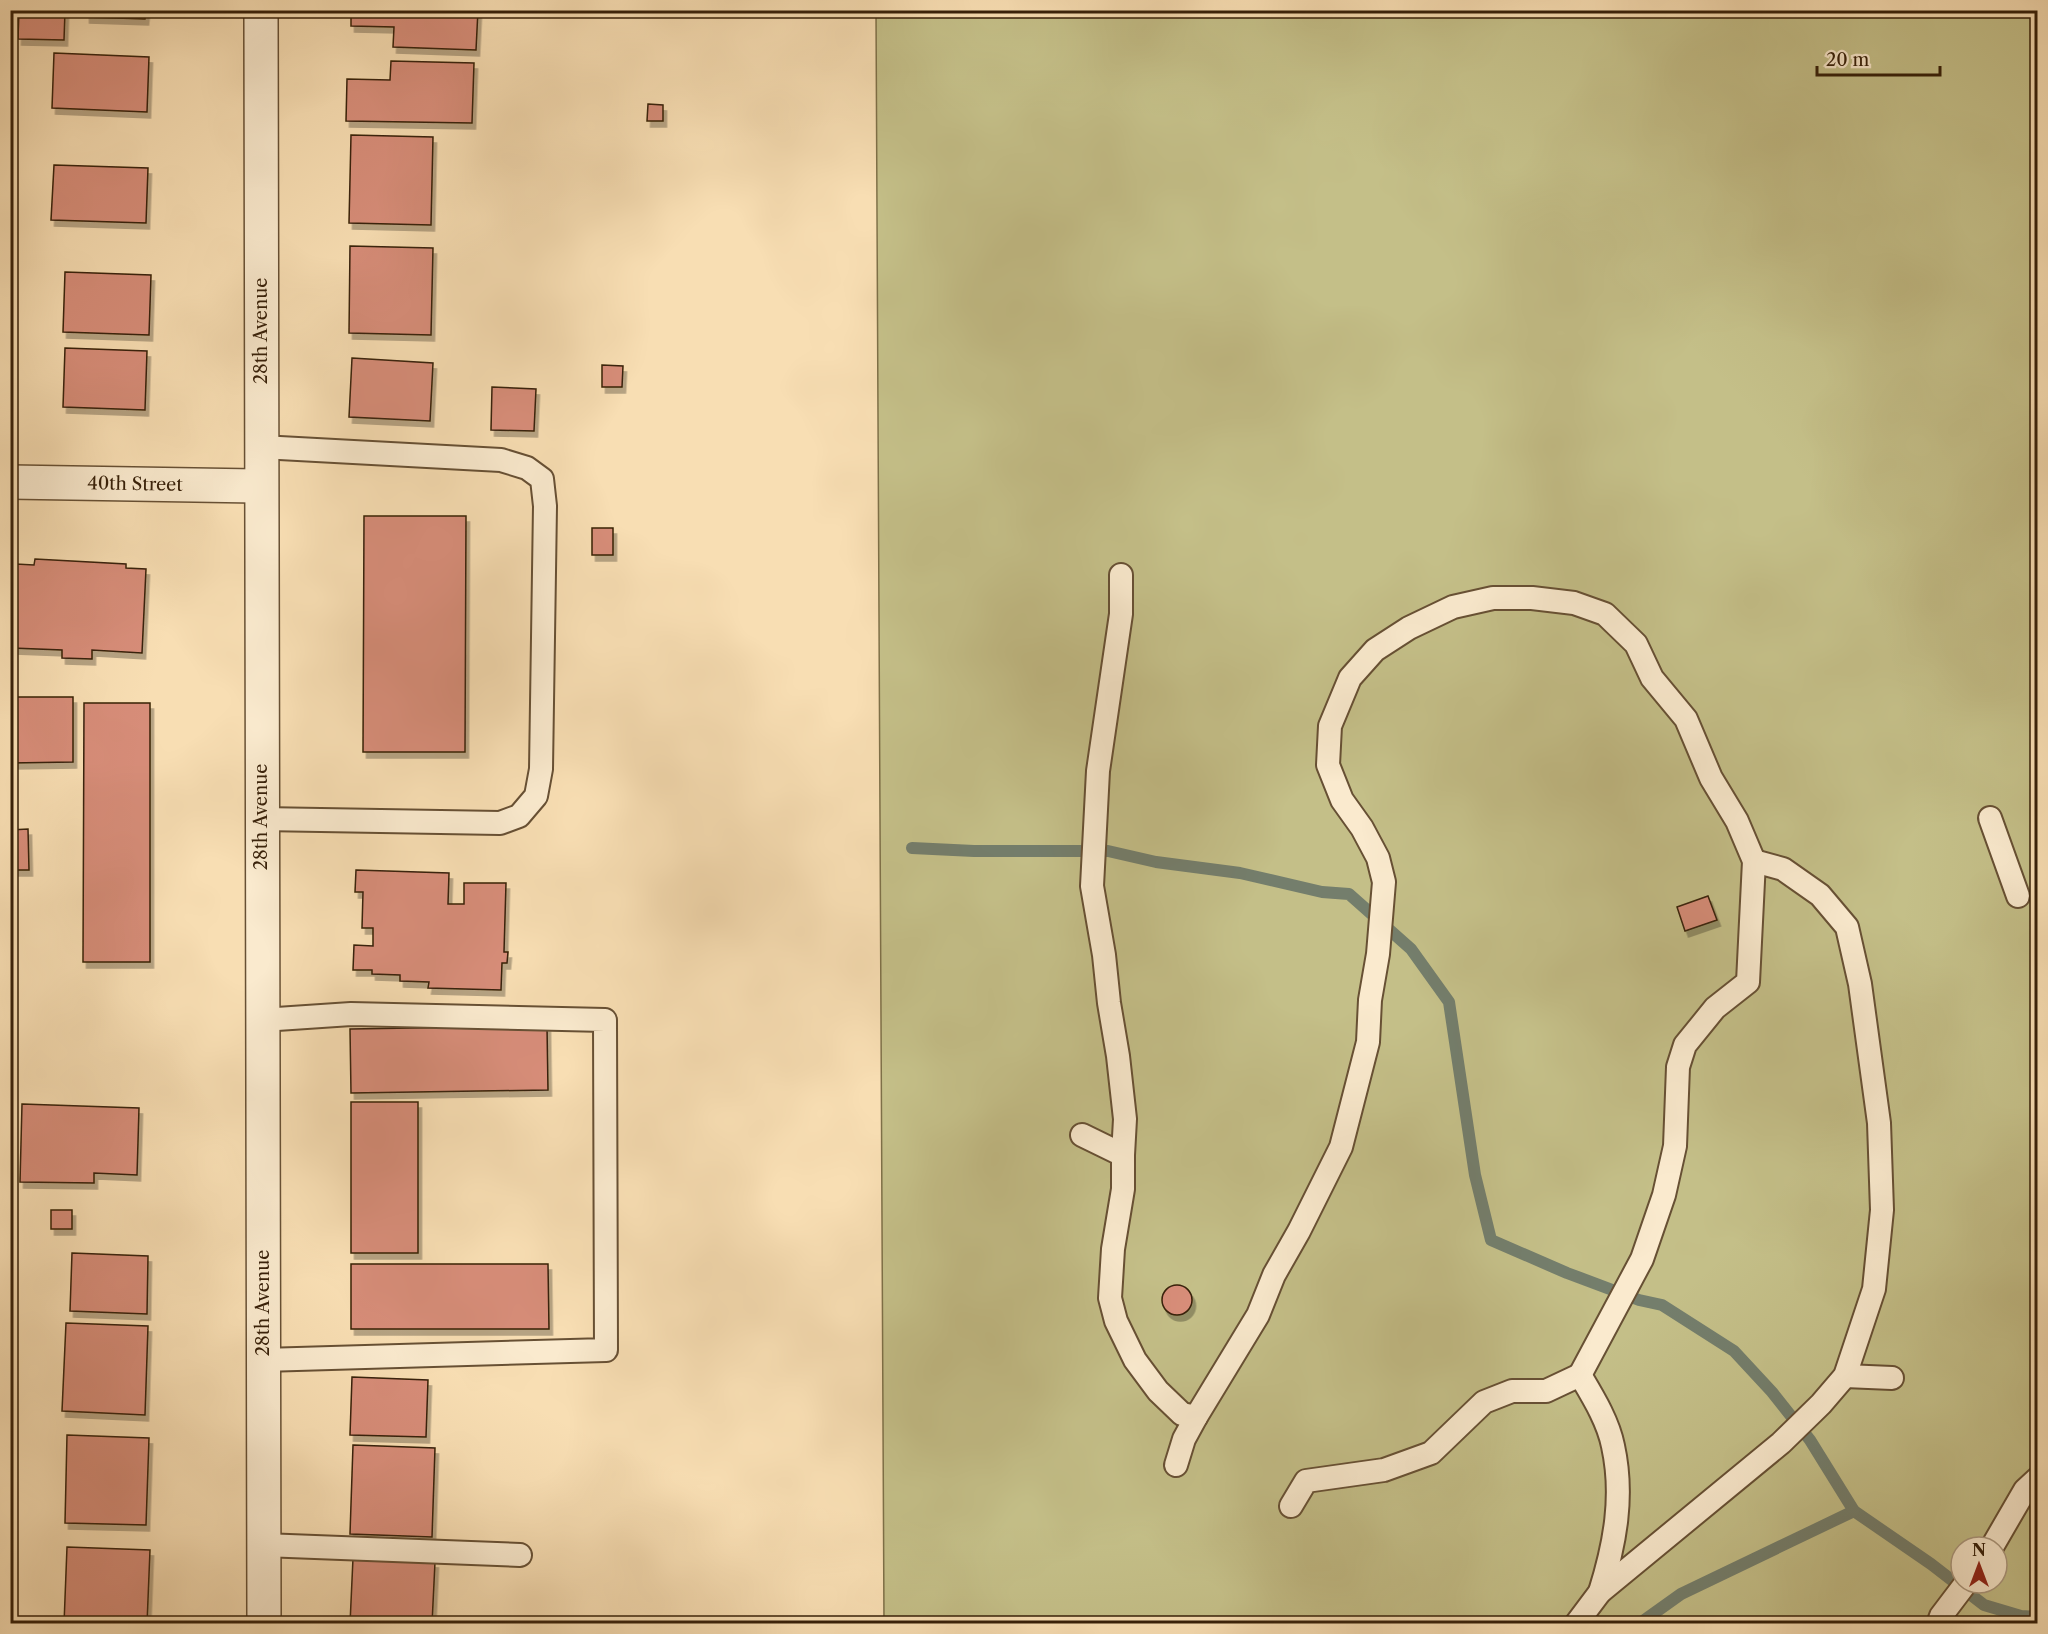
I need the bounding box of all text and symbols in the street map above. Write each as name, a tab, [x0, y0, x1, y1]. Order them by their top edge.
scale bar	[1817, 39, 1940, 77]
text: 20 m	[1826, 49, 1870, 71]
street label: 28th Avenue	[250, 278, 272, 384]
street label: 40th Street	[87, 472, 183, 496]
street label: 28th Avenue	[250, 764, 272, 870]
street label: 28th Avenue	[252, 1250, 274, 1356]
north arrow	[1949, 1535, 2009, 1595]
text: N	[1972, 1540, 1986, 1560]

